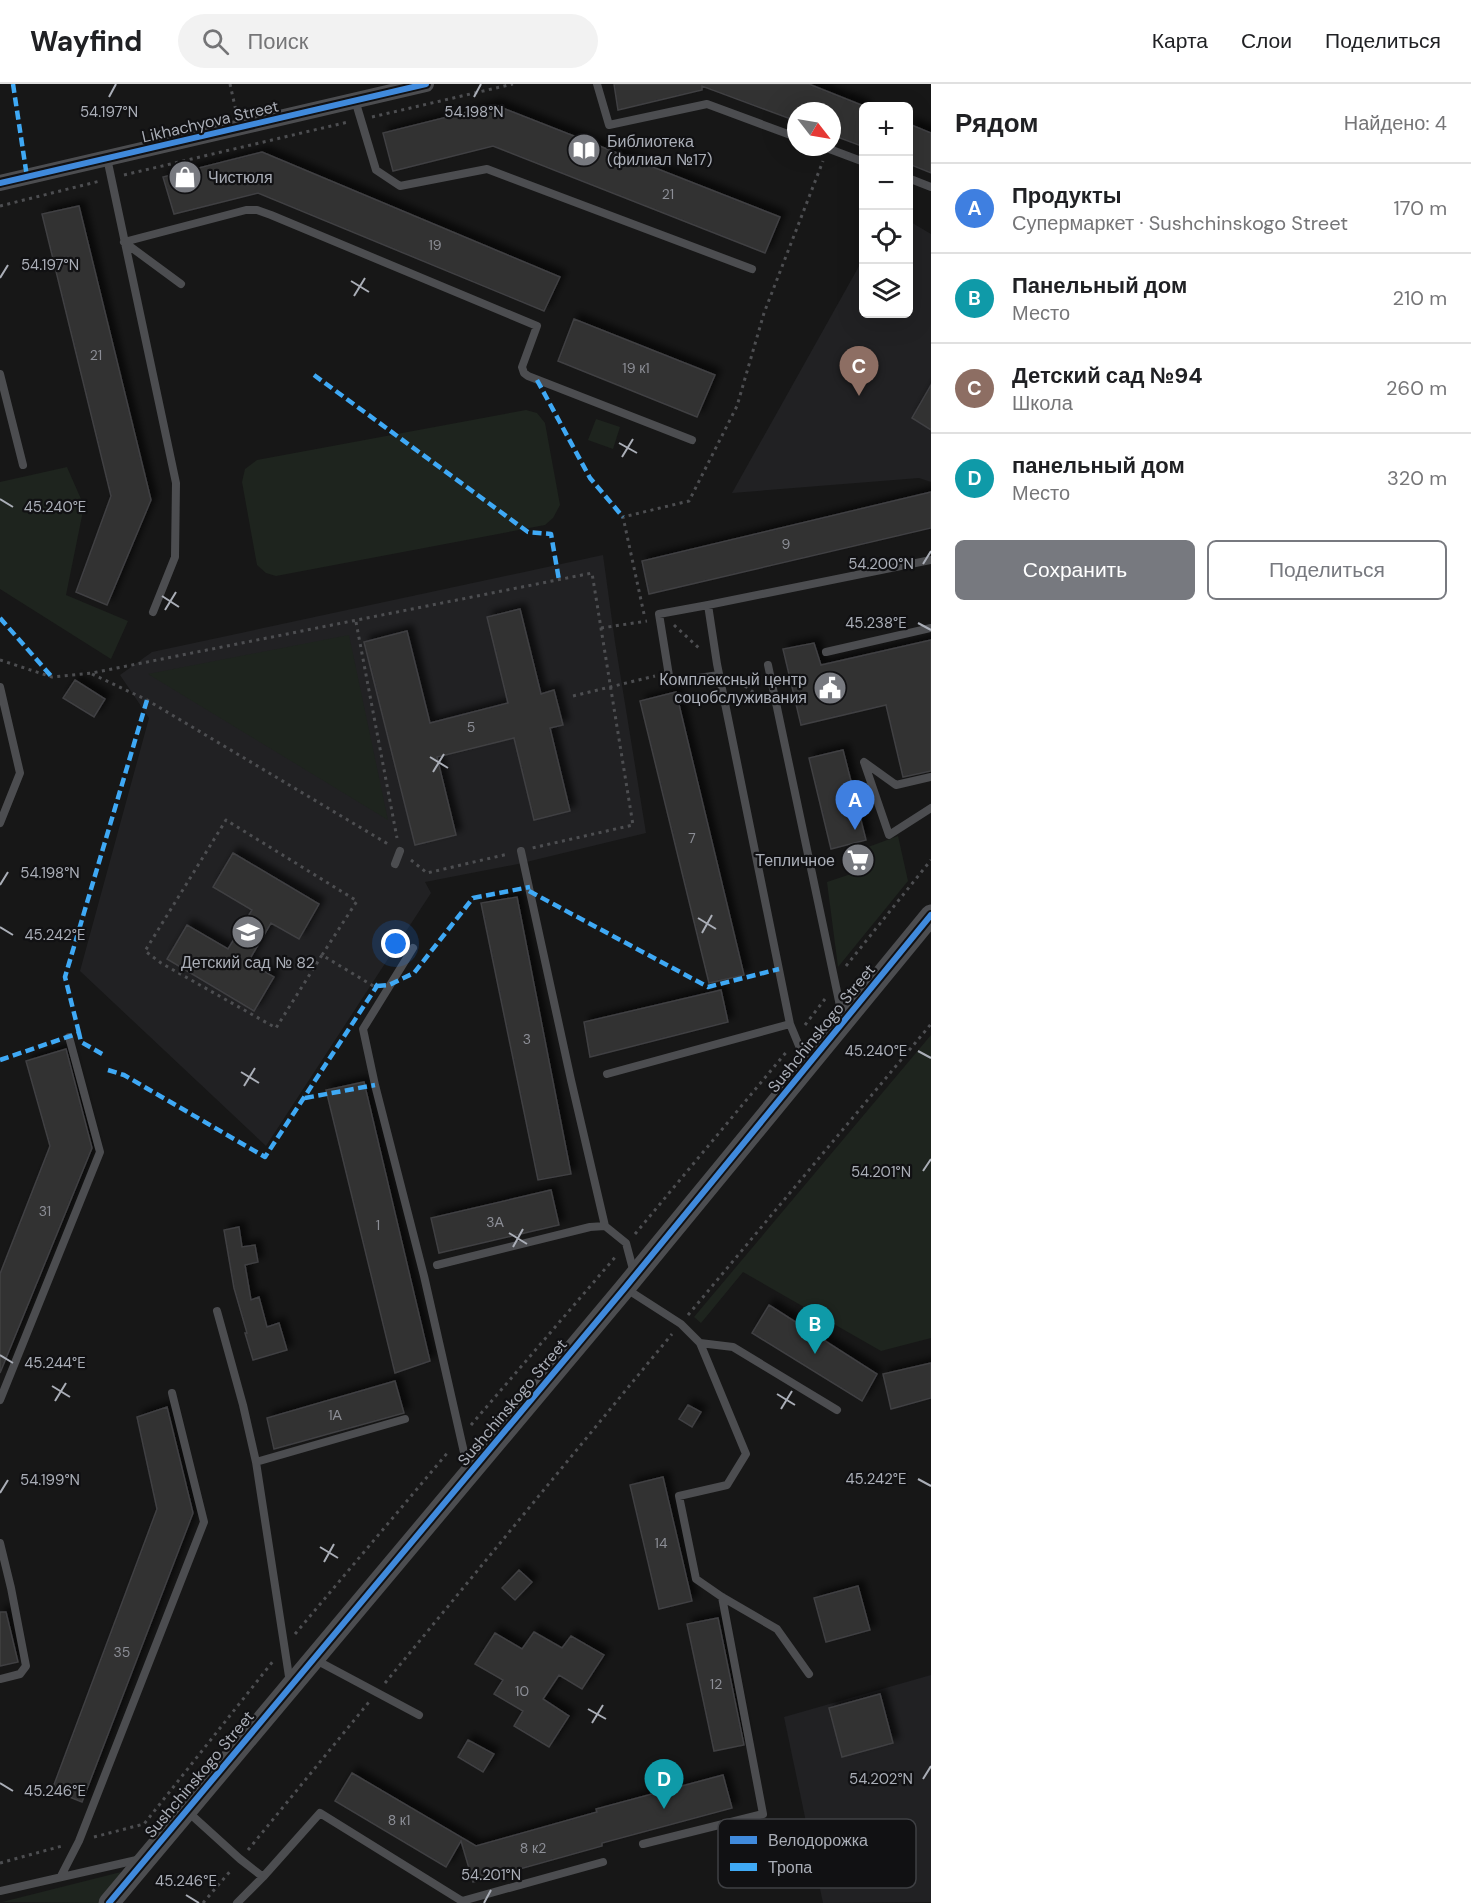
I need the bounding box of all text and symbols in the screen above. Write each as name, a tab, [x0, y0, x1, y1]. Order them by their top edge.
search box	[178, 14, 598, 68]
text: Wayfind	[30, 23, 142, 60]
icon: search	[199, 25, 232, 58]
text: Поиск	[247, 27, 308, 56]
text: Карта	[1152, 27, 1208, 55]
text: Слои	[1241, 27, 1292, 55]
text: Поделиться	[1325, 27, 1441, 55]
street label: Likhachyova Street	[140, 96, 281, 147]
text: 54.197°N	[80, 102, 138, 122]
text: 54.198°N	[444, 102, 504, 122]
north arrow	[787, 102, 841, 156]
map controls	[859, 102, 913, 318]
button: +	[859, 102, 913, 156]
text: Рядом	[955, 106, 1038, 140]
text: Найдено: 4	[1344, 110, 1447, 136]
place label: Библиотека (филиал №17)	[607, 131, 713, 170]
library icon: Библиотека (филиал №17)	[566, 132, 602, 168]
button: −	[859, 156, 913, 210]
shop icon: Чистюля	[167, 159, 203, 195]
place label: Чистюля	[208, 167, 273, 188]
text: Продукты	[1012, 181, 1121, 210]
house number: 21	[662, 185, 674, 203]
text: A	[967, 195, 982, 221]
text: 170 m	[1394, 195, 1447, 221]
button: locate	[859, 210, 913, 264]
text: Супермаркет · Sushchinskogo Street	[1012, 210, 1348, 236]
house number: 19	[428, 236, 442, 254]
text: 54.197°N	[21, 255, 79, 275]
button: layers	[859, 264, 913, 318]
text: Панельный дом	[1012, 271, 1187, 300]
text: B	[968, 285, 981, 311]
text: 210 m	[1392, 285, 1447, 311]
text: Место	[1012, 300, 1070, 326]
house number: 21	[90, 346, 102, 364]
pin: C	[840, 346, 878, 396]
house number: 19 к1	[622, 359, 650, 377]
text: Детский сад №94	[1012, 361, 1203, 390]
text: C	[967, 375, 982, 401]
text: 260 m	[1386, 375, 1447, 401]
text: Школа	[1012, 390, 1073, 416]
text: панельный дом	[1012, 451, 1185, 480]
text: D	[967, 465, 982, 491]
text: 320 m	[1387, 465, 1447, 491]
text: Место	[1012, 480, 1070, 506]
text: 45.240°E	[24, 497, 86, 517]
house number: 9	[782, 535, 791, 553]
button: Сохранить	[955, 540, 1195, 600]
button: Поделиться	[1207, 540, 1447, 600]
text: 54.200°N	[848, 554, 914, 574]
text: 45.238°E	[845, 613, 907, 633]
place label: Комплексный центр соцобслуживания	[659, 669, 807, 708]
public building icon: Комплексный центр соцобслуживания	[812, 670, 848, 706]
house number: 5	[467, 718, 475, 736]
pin: A	[836, 780, 874, 830]
house number: 7	[688, 829, 696, 847]
supermarket icon: Тепличное	[840, 842, 876, 878]
place label: Тепличное	[755, 850, 835, 871]
text: 54.198°N	[20, 863, 80, 883]
school or university icon: Детский сад № 82	[230, 914, 266, 950]
text: 45.242°E	[25, 925, 85, 945]
your location	[381, 929, 410, 958]
place label: Детский сад № 82	[181, 952, 315, 973]
street label: Sushchinskogo Street	[763, 960, 880, 1097]
house number: 3	[523, 1030, 531, 1048]
text: 45.240°E	[845, 1041, 907, 1061]
text: 54.201°N	[851, 1162, 911, 1182]
house number: 31	[39, 1202, 51, 1220]
house number: 3А	[486, 1213, 504, 1231]
house number: 1	[376, 1216, 380, 1234]
pin: B	[796, 1304, 834, 1354]
street label: Sushchinskogo Street	[453, 1335, 572, 1470]
text: 45.244°E	[24, 1353, 86, 1373]
house number: 1А	[328, 1406, 343, 1424]
text: 45.242°E	[846, 1469, 906, 1489]
text: 54.199°N	[20, 1470, 80, 1490]
house number: 14	[655, 1534, 668, 1552]
house number: 35	[114, 1643, 130, 1661]
house number: 12	[710, 1675, 722, 1693]
house number: 10	[515, 1682, 529, 1700]
street label: Sushchinskogo Street	[140, 1707, 259, 1842]
pin: D	[644, 1760, 684, 1809]
text: 54.202°N	[849, 1769, 913, 1789]
text: 45.246°E	[24, 1781, 86, 1801]
house number: 8 к1	[388, 1811, 410, 1829]
legend	[718, 1819, 916, 1888]
text: Велодорожка	[768, 1830, 868, 1851]
house number: 8 к2	[520, 1839, 546, 1857]
text: Тропа	[768, 1857, 812, 1878]
text: 54.201°N	[461, 1865, 521, 1885]
text: 45.246°E	[155, 1871, 217, 1891]

